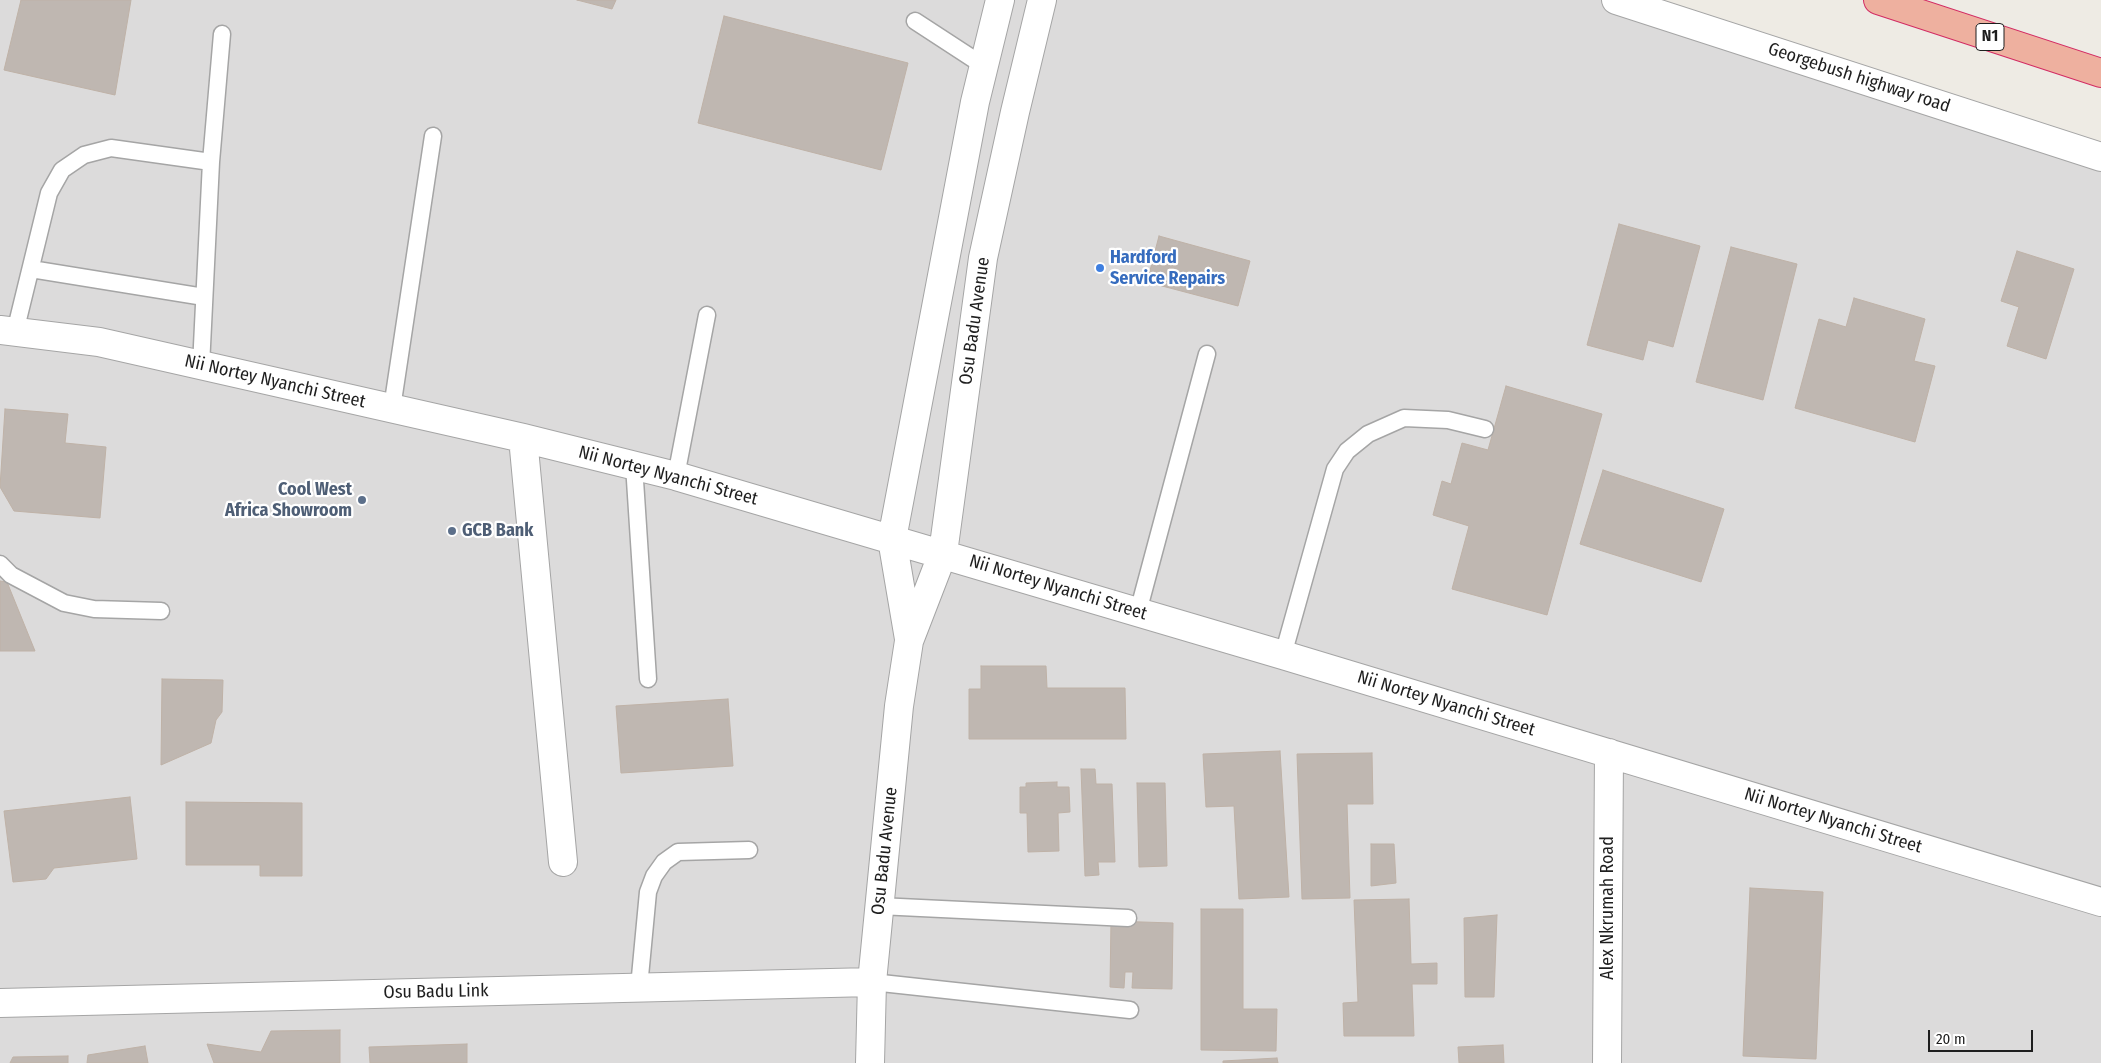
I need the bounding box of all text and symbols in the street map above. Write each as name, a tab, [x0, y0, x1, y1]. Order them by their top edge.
road number: N1	[1976, 24, 2004, 51]
street label: Georgebush highway road	[1765, 38, 1953, 118]
place label: Hardford Service Repairs	[1110, 247, 1225, 290]
street label: Osu Badu Avenue	[955, 256, 995, 386]
marker: Hardford Service Repairs	[1094, 262, 1106, 274]
street label: Nii Nortey Nyanchi Street	[183, 351, 367, 413]
street label: Nii Nortey Nyanchi Street	[576, 442, 760, 510]
place label: Cool West Africa Showroom	[225, 479, 352, 522]
marker: Cool West Africa Showroom	[356, 494, 368, 506]
place label: GCB Bank	[462, 520, 533, 542]
marker: GCB Bank	[446, 525, 458, 537]
street label: Nii Nortey Nyanchi Street	[966, 551, 1150, 625]
street label: Nii Nortey Nyanchi Street	[1354, 667, 1538, 741]
street label: Nii Nortey Nyanchi Street	[1741, 784, 1925, 858]
street label: Osu Badu Avenue	[868, 786, 902, 916]
street label: Alex Nkrumah Road	[1597, 836, 1619, 980]
street label: Osu Badu Link	[383, 980, 489, 1004]
scale bar	[1931, 1020, 2036, 1052]
text: 20 m	[1936, 1030, 1966, 1048]

